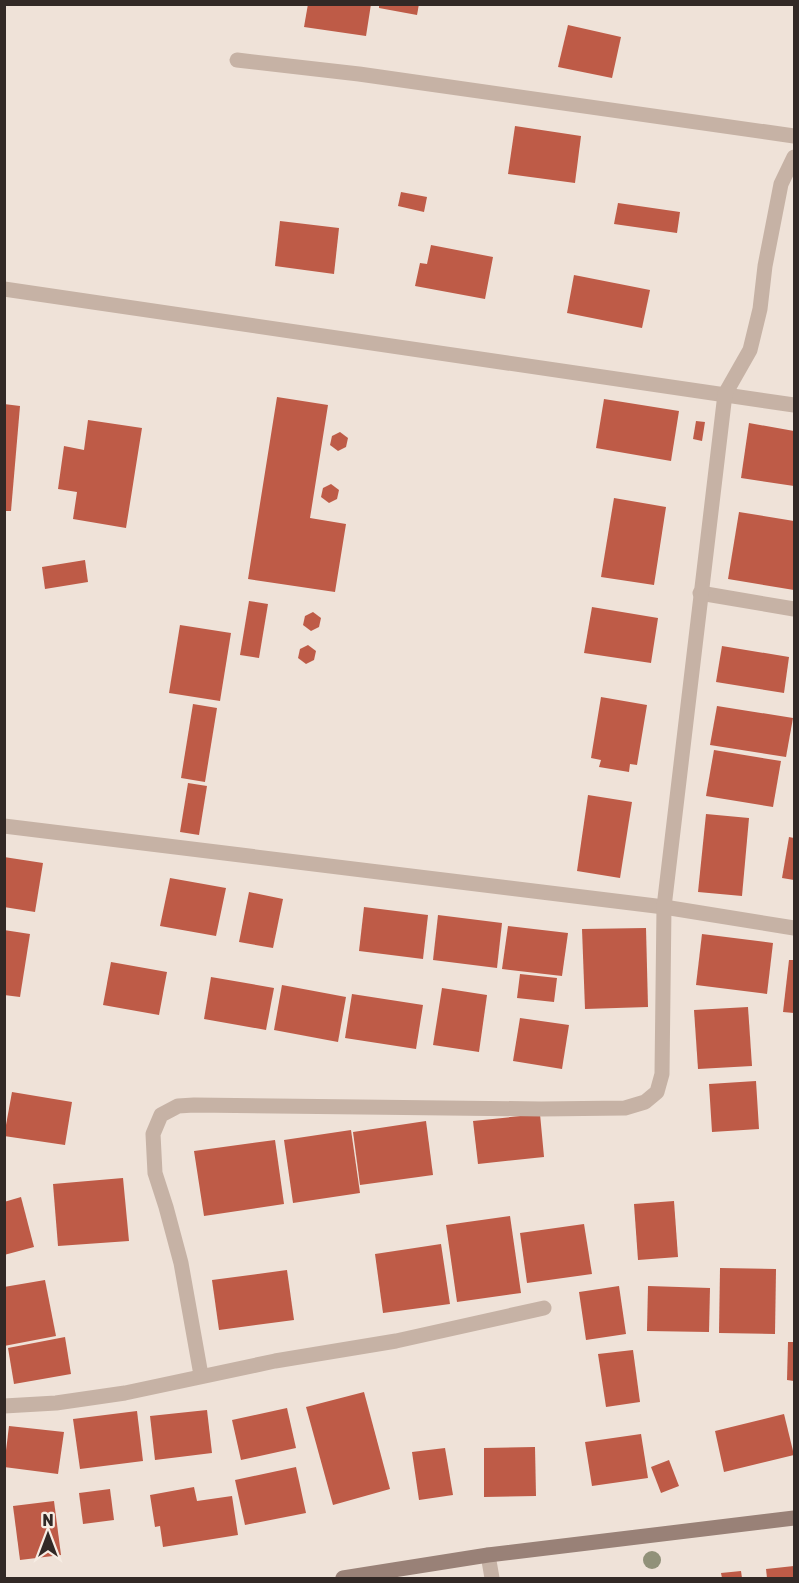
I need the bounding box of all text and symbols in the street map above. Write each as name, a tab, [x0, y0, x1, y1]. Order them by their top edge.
north arrow	[18, 1505, 78, 1565]
text: N	[42, 1511, 54, 1530]

